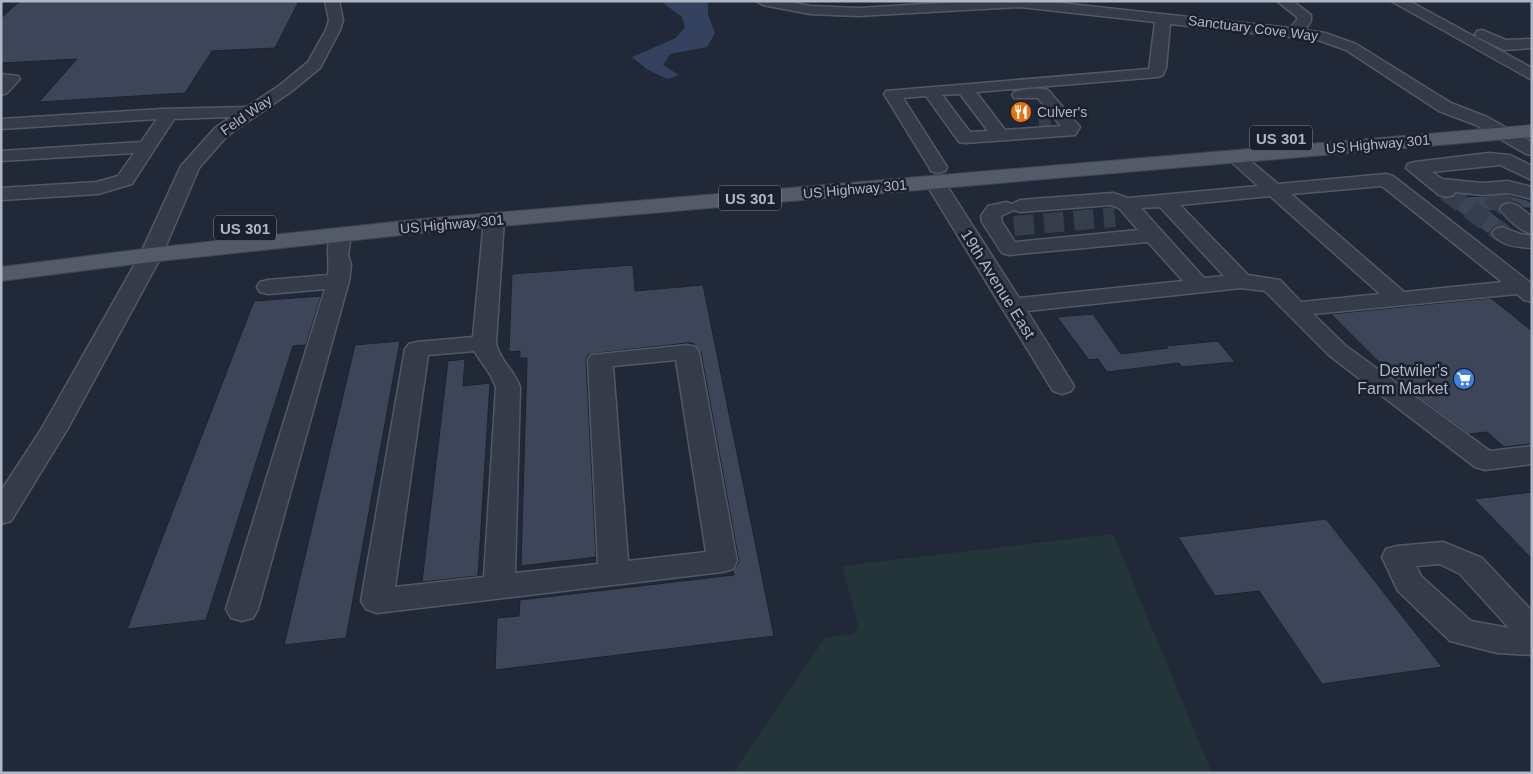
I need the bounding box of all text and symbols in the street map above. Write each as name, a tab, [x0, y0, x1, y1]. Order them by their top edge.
street label: Sanctuary Cove Way	[1187, 12, 1319, 44]
street label: Feld Way	[217, 92, 275, 138]
restaurant icon: Culver's	[1009, 100, 1033, 124]
place label: Culver's	[1037, 104, 1087, 120]
road number: US 301	[1250, 126, 1312, 150]
street label: US Highway 301	[1325, 131, 1431, 157]
street label: US Highway 301	[802, 176, 908, 202]
road number: US 301	[719, 186, 781, 210]
street label: US Highway 301	[399, 211, 505, 237]
road number: US 301	[214, 216, 276, 240]
street label: 19th Avenue East	[958, 226, 1039, 342]
place label: Detwiler's Farm Market	[1357, 362, 1449, 397]
supermarket icon: Detwiler's Farm Market	[1452, 367, 1476, 391]

